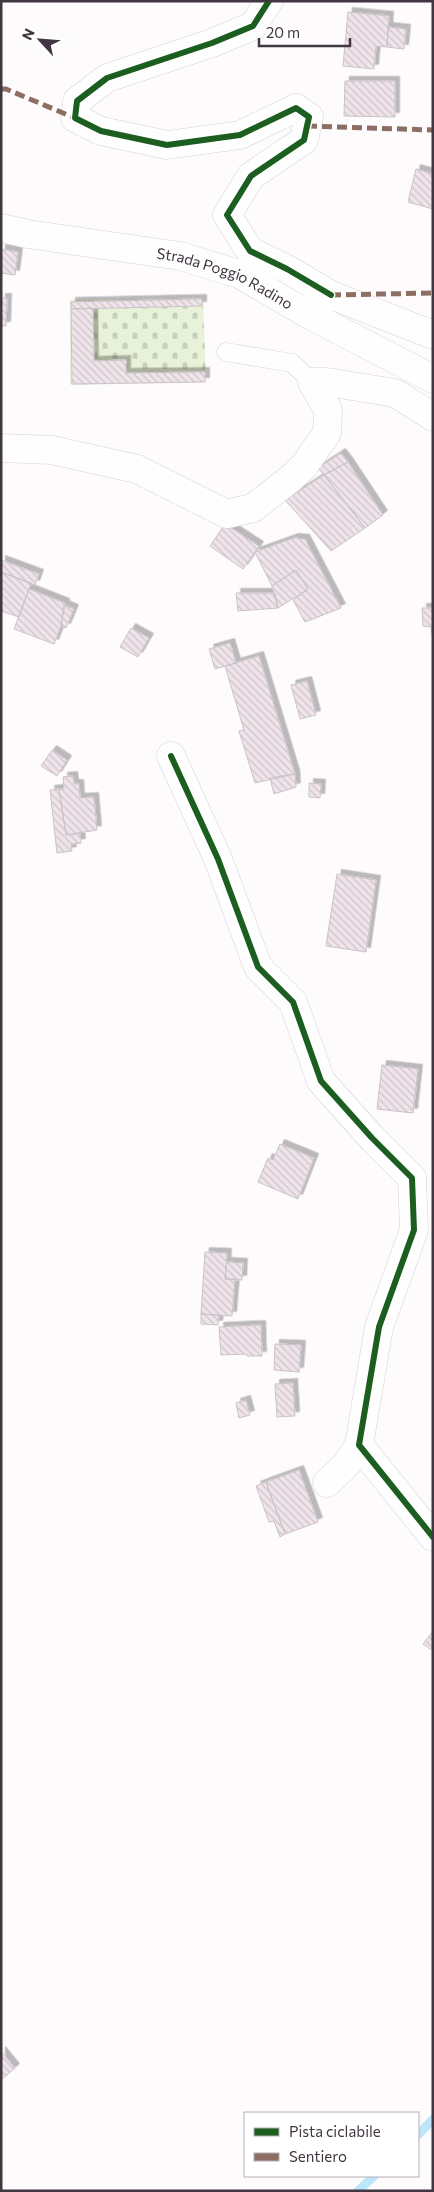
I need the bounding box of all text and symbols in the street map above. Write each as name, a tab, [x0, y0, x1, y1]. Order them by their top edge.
north arrow	[15, 15, 65, 65]
scale bar	[259, 15, 350, 47]
text: 20 m	[266, 23, 300, 41]
text: N	[18, 26, 38, 43]
street label: Strada Poggio Radino	[156, 244, 296, 313]
legend	[244, 2112, 419, 2177]
text: Pista ciclabile	[289, 2122, 381, 2140]
text: Sentiero	[289, 2147, 347, 2165]

